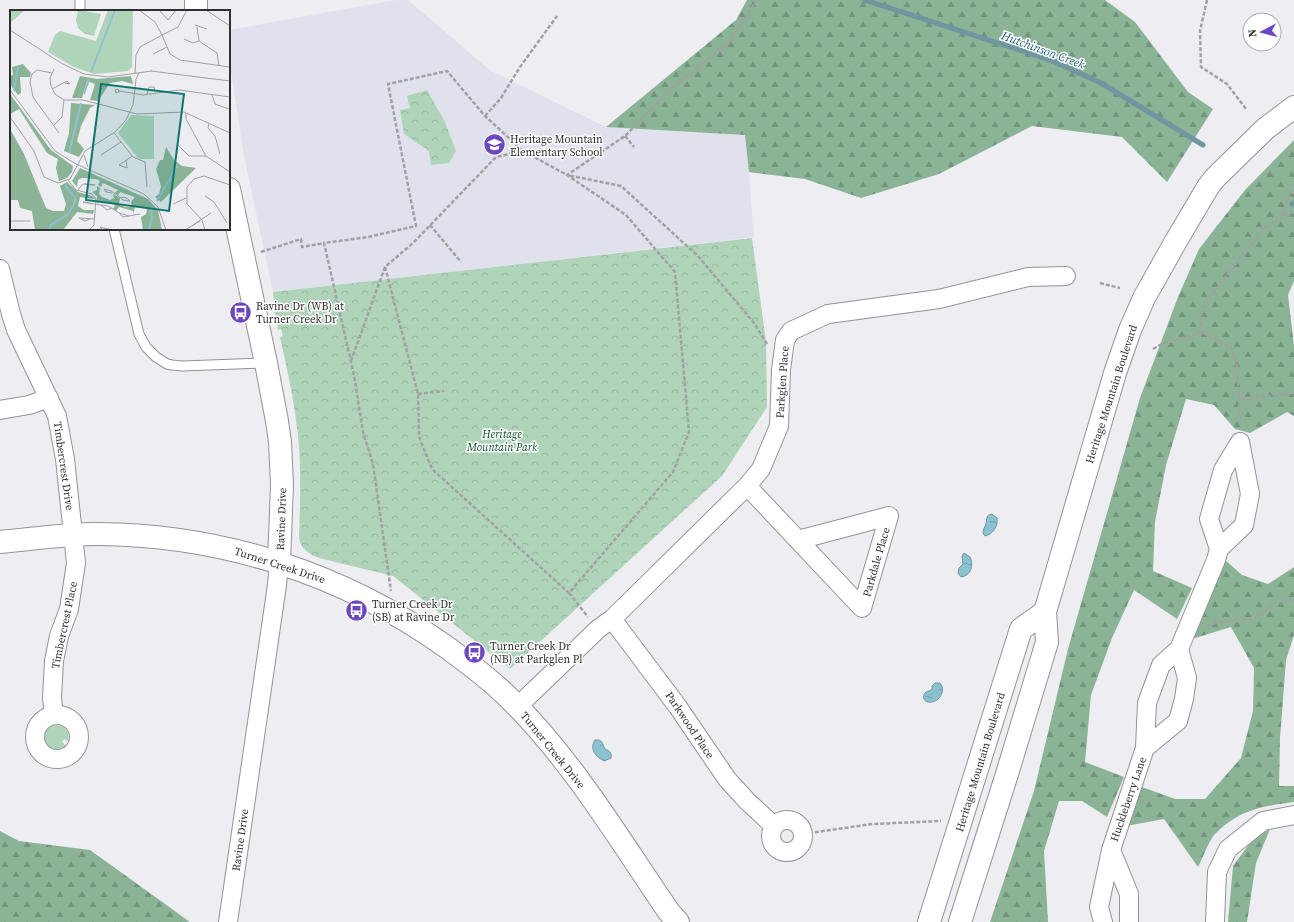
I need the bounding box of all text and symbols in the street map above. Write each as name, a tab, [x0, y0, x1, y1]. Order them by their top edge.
inset map	[10, 10, 230, 230]
north arrow	[1242, 12, 1282, 52]
water label: Hutchinson Creek	[998, 27, 1087, 73]
text: N	[1245, 28, 1261, 38]
school or university icon: Heritage Mountain Elementary School	[481, 132, 507, 158]
place label: Heritage Mountain Elementary School	[510, 132, 603, 160]
bus stop icon: Ravine Dr (WB) at Turner Creek Dr	[228, 299, 254, 325]
place label: Ravine Dr (WB) at Turner Creek Dr	[256, 299, 344, 327]
street label: Heritage Mountain Boulevard	[1082, 322, 1141, 465]
street label: Parkglen Place	[772, 345, 793, 419]
street label: Timbercrest Drive	[50, 421, 77, 512]
park label: Heritage Mountain Park	[466, 427, 538, 455]
street label: Ravine Drive	[273, 487, 290, 551]
street label: Parkdale Place	[859, 525, 894, 599]
street label: Turner Creek Drive	[233, 544, 328, 587]
street label: Timbercrest Place	[48, 580, 81, 670]
bus stop icon: Turner Creek Dr (SB) at Ravine Dr	[343, 597, 369, 623]
place label: Turner Creek Dr (SB) at Ravine Dr	[372, 597, 455, 625]
bus stop icon: Turner Creek Dr (NB) at Parkglen Pl	[462, 639, 488, 665]
place label: Turner Creek Dr (NB) at Parkglen Pl	[490, 639, 582, 667]
street label: Parkwood Place	[662, 689, 718, 762]
street label: Heritage Mountain Boulevard	[952, 690, 1009, 834]
street label: Turner Creek Drive	[517, 709, 588, 792]
street label: Huckleberry Lane	[1107, 754, 1150, 844]
street label: Ravine Drive	[229, 808, 252, 872]

